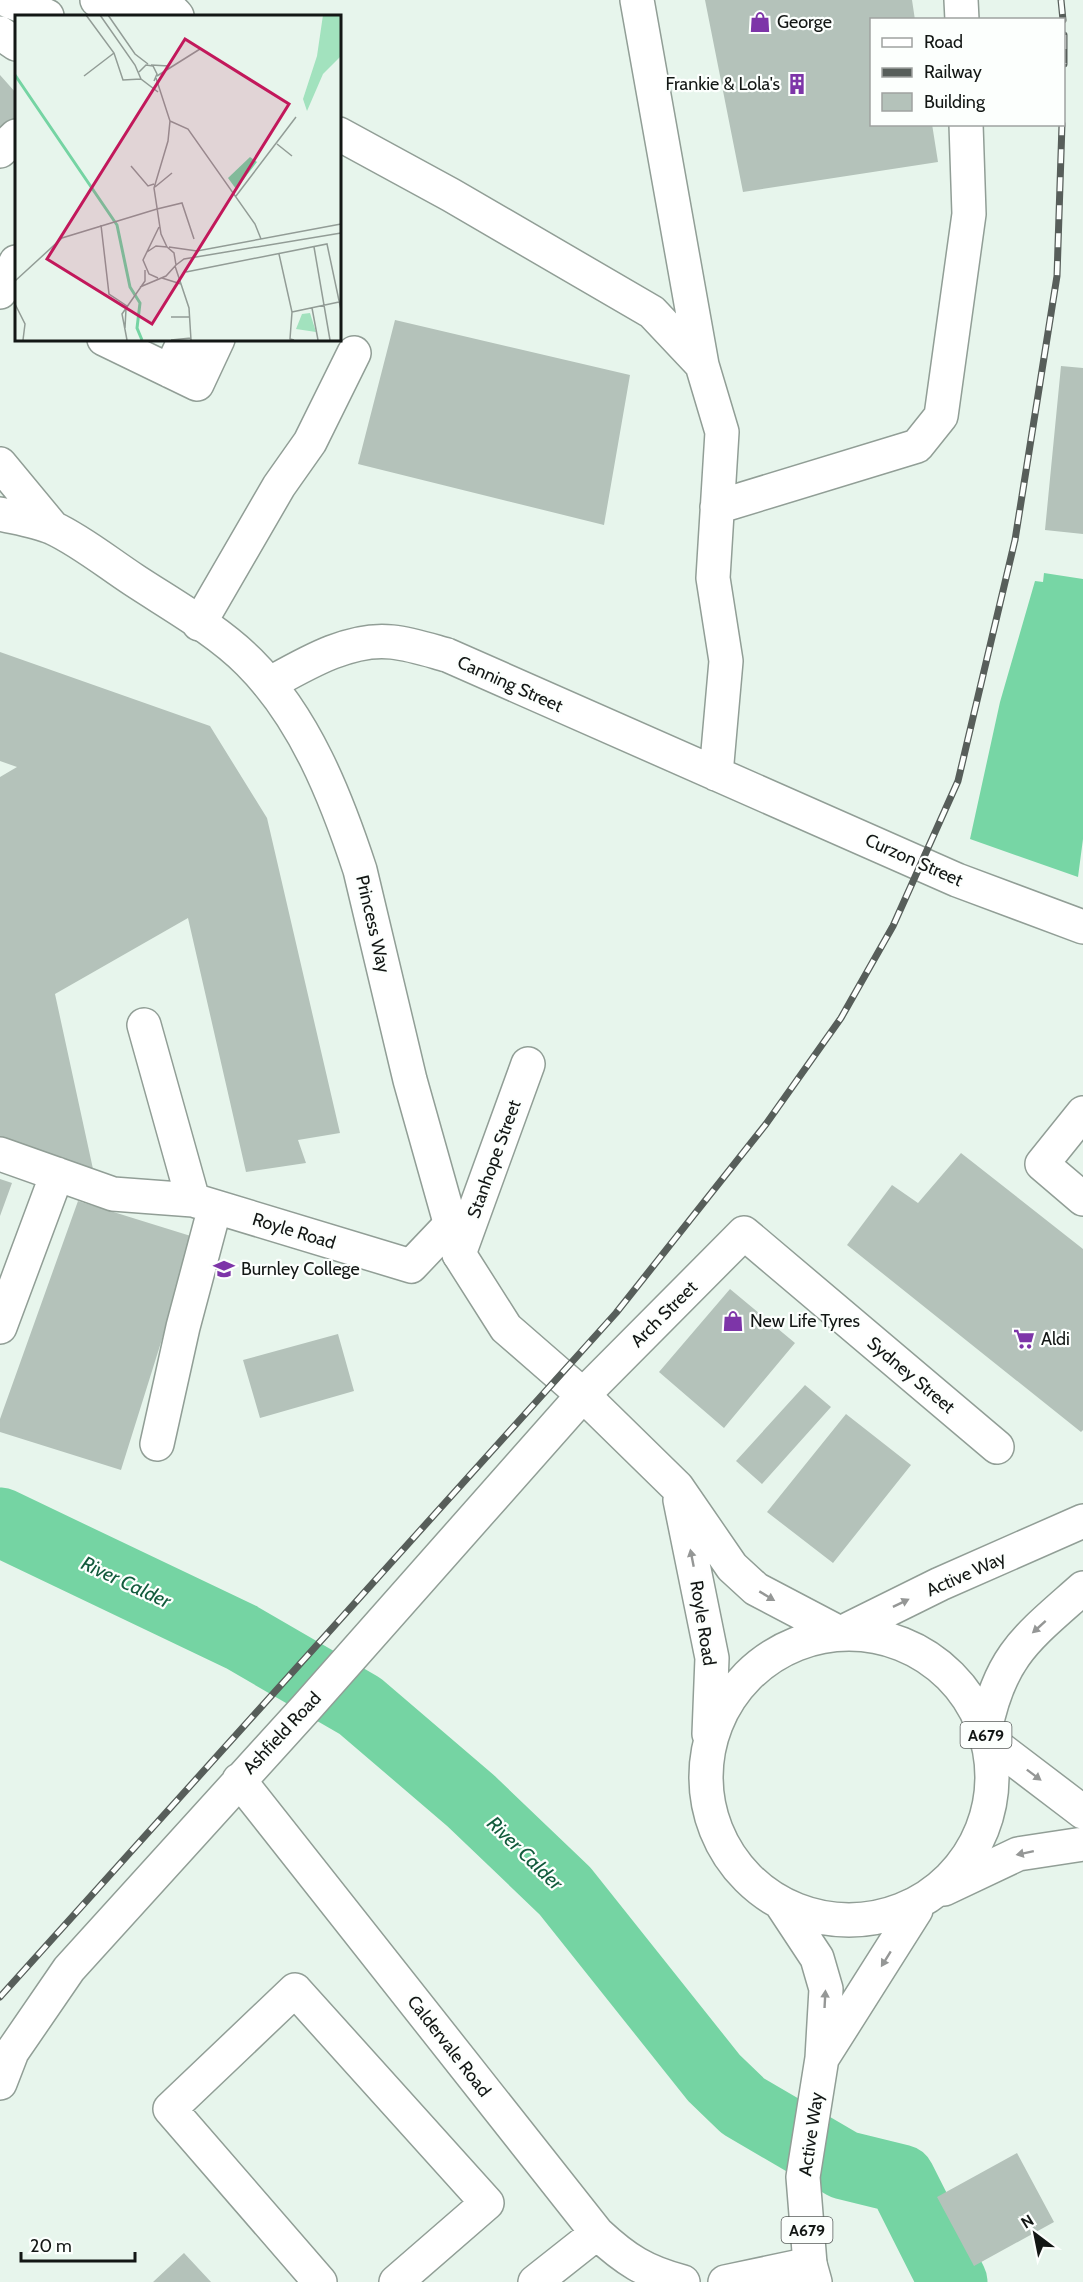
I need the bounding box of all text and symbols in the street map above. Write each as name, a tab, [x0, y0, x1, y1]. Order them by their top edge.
shop icon: George	[748, 10, 772, 34]
place label: George	[777, 11, 832, 33]
inset map	[15, 15, 340, 340]
legend	[870, 18, 1065, 126]
text: Road	[924, 31, 963, 53]
text: Railway	[924, 61, 982, 83]
building icon: Frankie & Lola's	[785, 72, 809, 96]
place label: Frankie & Lola's	[665, 73, 780, 95]
text: Building	[924, 91, 986, 113]
street label: Canning Street	[454, 651, 566, 717]
street label: Curzon Street	[862, 829, 966, 891]
street label: Princess Way	[351, 873, 395, 975]
street label: Stanhope Street	[462, 1097, 526, 1221]
street label: Royle Road	[250, 1208, 338, 1254]
school or university icon: Burnley College	[212, 1257, 236, 1281]
place label: Burnley College	[241, 1258, 360, 1280]
street label: Arch Street	[626, 1276, 702, 1352]
shop icon: New Life Tyres	[721, 1309, 745, 1333]
place label: New Life Tyres	[750, 1310, 860, 1332]
supermarket icon: Aldi	[1012, 1327, 1036, 1351]
place label: Aldi	[1041, 1328, 1070, 1350]
street label: Sydney Street	[863, 1332, 959, 1418]
street label: Active Way	[923, 1547, 1009, 1601]
one-way arrow	[686, 1549, 696, 1567]
water label: River Calder	[78, 1551, 175, 1613]
street label: Royle Road	[685, 1579, 721, 1667]
one-way arrow	[759, 1590, 775, 1601]
one-way arrow	[893, 1598, 910, 1607]
one-way arrow	[1032, 1620, 1047, 1634]
street label: Ashfield Road	[238, 1687, 326, 1779]
road number: A679	[960, 1722, 1012, 1748]
one-way arrow	[1026, 1768, 1041, 1780]
water label: River Calder	[482, 1811, 568, 1895]
one-way arrow	[1016, 1848, 1034, 1858]
one-way arrow	[880, 1951, 891, 1967]
one-way arrow	[821, 1990, 830, 2009]
street label: Caldervale Road	[403, 1991, 495, 2101]
street label: Active Way	[794, 2091, 828, 2177]
north arrow	[1005, 2204, 1065, 2264]
text: N	[1017, 2211, 1037, 2233]
road number: A679	[782, 2217, 832, 2243]
scale bar	[21, 2225, 135, 2263]
text: 20 m	[30, 2235, 72, 2257]

